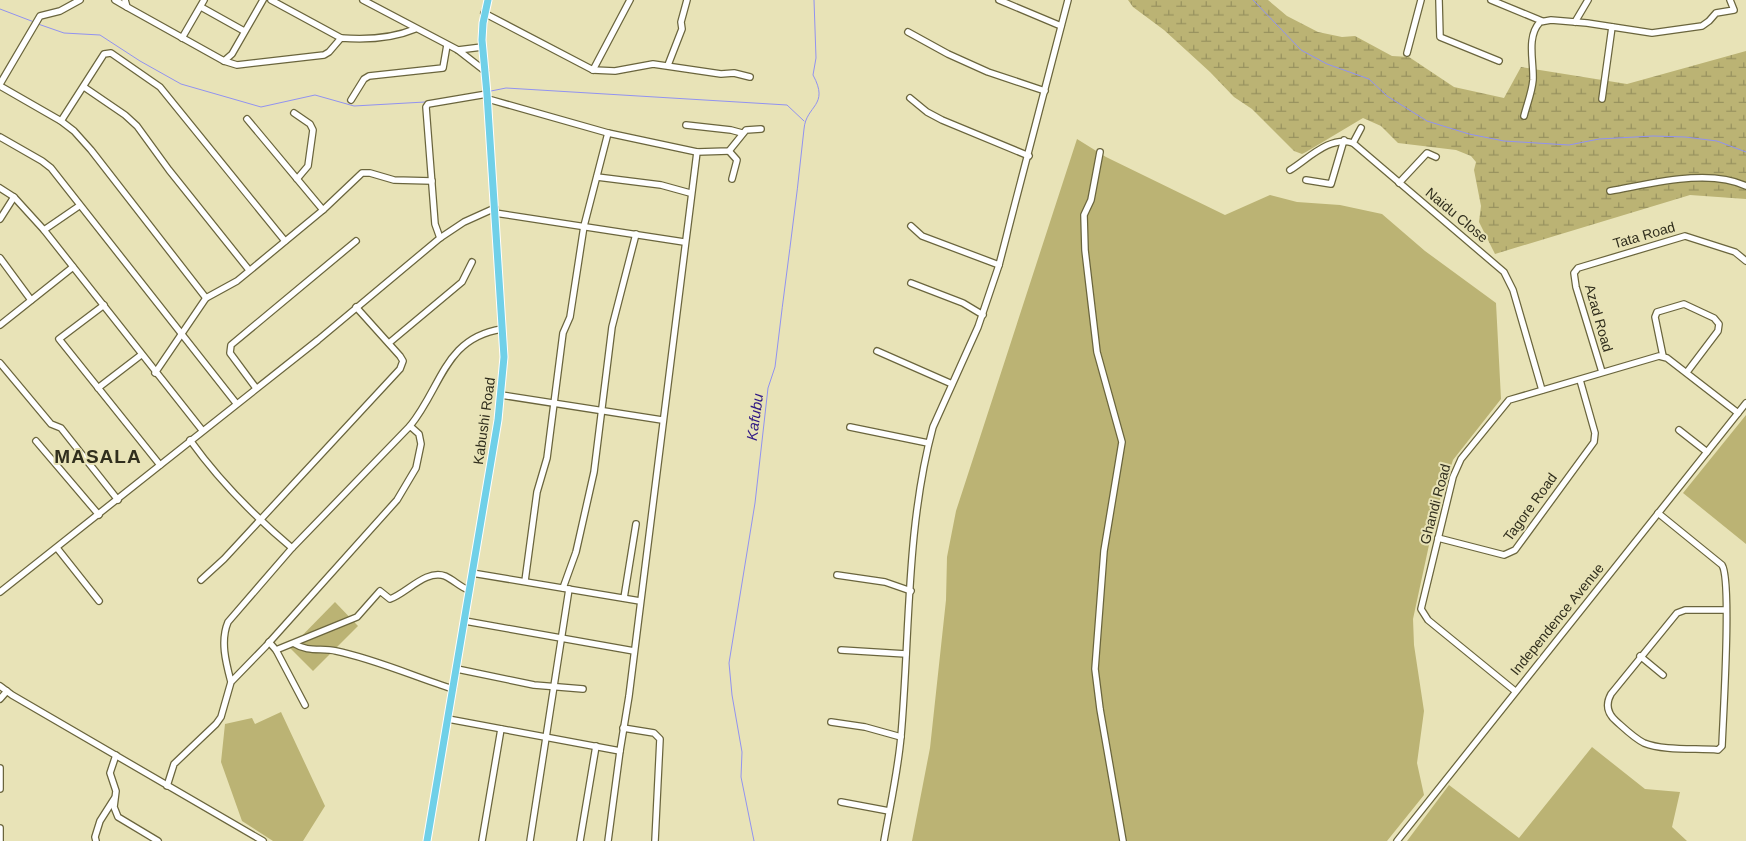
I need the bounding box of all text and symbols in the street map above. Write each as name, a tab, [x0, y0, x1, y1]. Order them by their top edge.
street label: Naidu Close	[1423, 184, 1492, 246]
street label: Tata Road	[1611, 219, 1677, 251]
street label: Azad Road	[1582, 282, 1616, 354]
street label: Kabushi Road	[470, 376, 498, 466]
water label: Kafubu	[743, 392, 766, 442]
district label: MASALA	[54, 446, 142, 467]
street label: Ghandi Road	[1417, 462, 1453, 546]
street label: Tagore Road	[1500, 470, 1560, 544]
street label: Independence Avenue	[1507, 560, 1607, 678]

